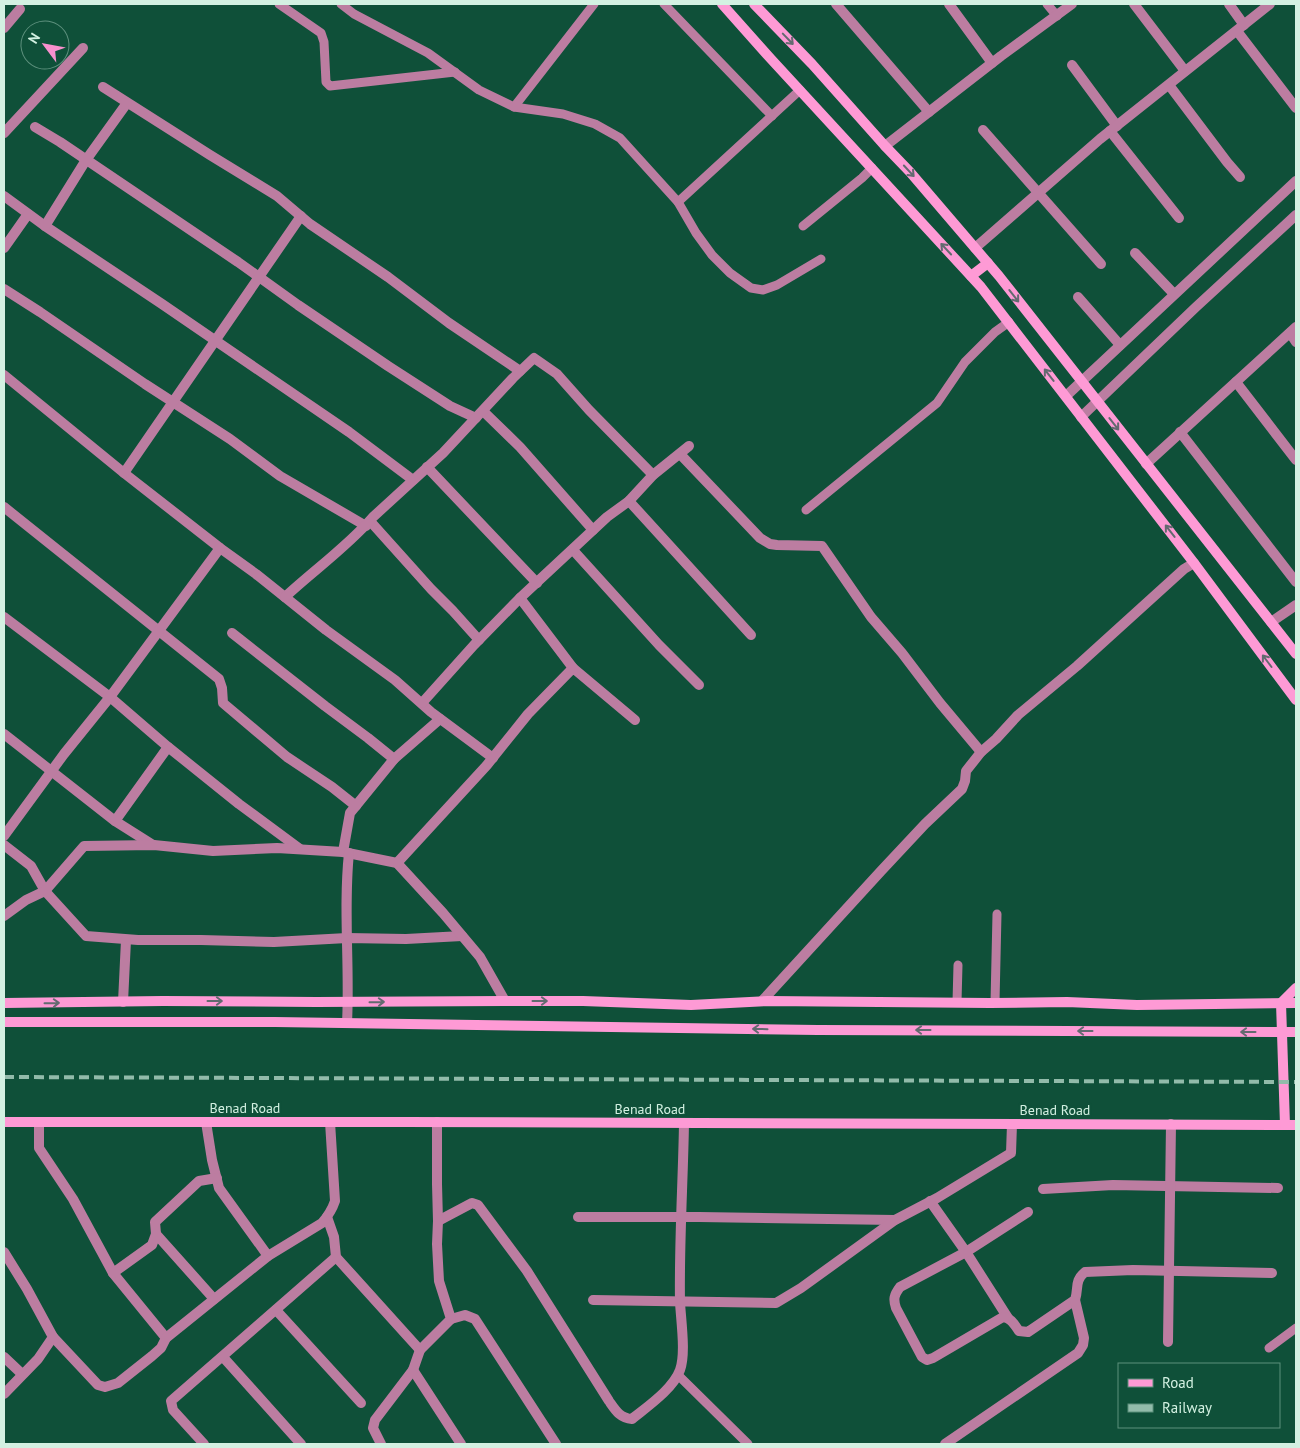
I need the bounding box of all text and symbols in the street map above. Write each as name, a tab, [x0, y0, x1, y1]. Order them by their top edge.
north arrow	[20, 20, 70, 70]
text: N	[24, 29, 44, 47]
one-way arrow	[781, 32, 793, 44]
one-way arrow	[903, 165, 915, 178]
one-way arrow	[940, 242, 952, 255]
one-way arrow	[1008, 289, 1019, 302]
one-way arrow	[1044, 368, 1054, 382]
one-way arrow	[1108, 417, 1119, 430]
one-way arrow	[1164, 525, 1175, 538]
one-way arrow	[1262, 654, 1272, 668]
one-way arrow	[206, 996, 223, 1006]
one-way arrow	[532, 996, 548, 1006]
one-way arrow	[369, 997, 385, 1007]
one-way arrow	[44, 998, 60, 1007]
one-way arrow	[752, 1024, 768, 1034]
one-way arrow	[915, 1026, 931, 1035]
one-way arrow	[1077, 1026, 1094, 1036]
one-way arrow	[1240, 1027, 1256, 1036]
street label: Benad Road	[210, 1099, 280, 1117]
street label: Benad Road	[615, 1100, 685, 1118]
street label: Benad Road	[1020, 1101, 1090, 1119]
legend	[1118, 1363, 1280, 1428]
text: Road	[1162, 1373, 1194, 1392]
text: Railway	[1162, 1398, 1212, 1417]

